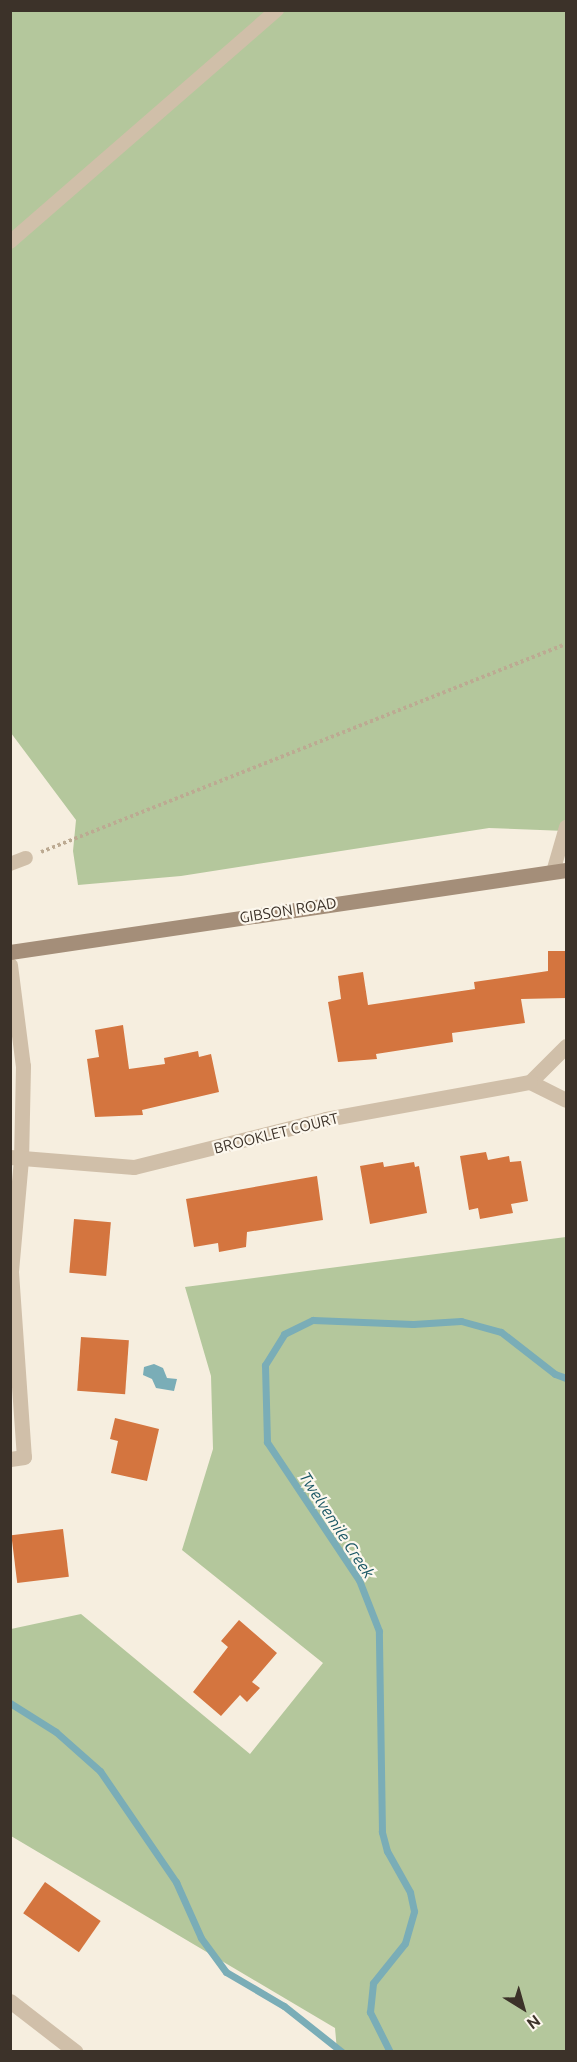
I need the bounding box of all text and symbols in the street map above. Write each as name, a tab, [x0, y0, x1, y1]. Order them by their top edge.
street label: GIBSON ROAD	[238, 893, 338, 927]
street label: BROOKLET COURT	[212, 1109, 340, 1157]
water label: Twelvemile Creek	[295, 1468, 379, 1582]
north arrow	[493, 1978, 553, 2038]
text: N	[524, 2012, 544, 2033]

